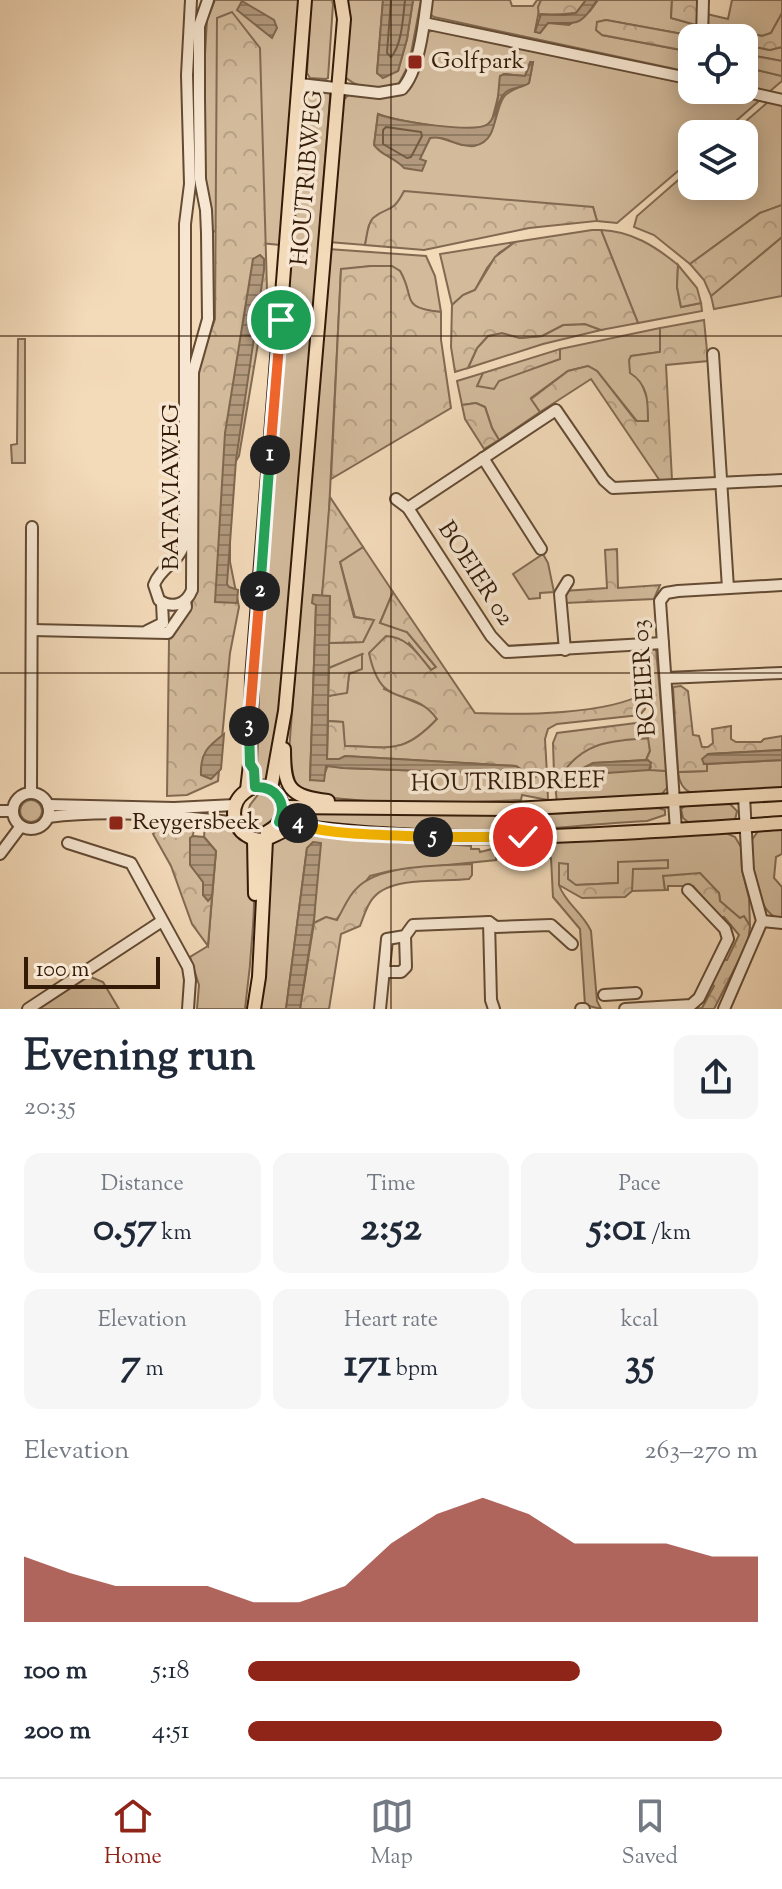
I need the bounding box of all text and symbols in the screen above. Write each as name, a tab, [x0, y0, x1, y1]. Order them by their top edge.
map controls	[678, 24, 758, 200]
button: locate	[678, 24, 758, 104]
place label: Golfpark	[431, 45, 525, 79]
marker: Golfpark	[406, 53, 424, 71]
street label: HOUTRIBWEG	[283, 89, 333, 267]
button: layers	[678, 120, 758, 200]
pin	[247, 286, 315, 354]
icon: arrive	[259, 298, 303, 342]
street label: BATAVIAWEG	[155, 404, 189, 570]
pin: 1	[250, 435, 290, 475]
text: 1	[266, 439, 274, 471]
street label: BOEIER 02	[428, 515, 522, 633]
pin: 2	[240, 571, 280, 611]
text: 2	[255, 575, 265, 607]
street label: BOEIER 03	[624, 618, 666, 738]
pin: 3	[229, 706, 269, 746]
text: 3	[245, 710, 253, 742]
street label: HOUTRIBDREEF	[410, 764, 606, 802]
pin: 4	[278, 803, 318, 843]
pin	[489, 803, 557, 871]
place label: Reygersbeek	[132, 806, 260, 840]
text: 4	[292, 807, 304, 839]
marker: Reygersbeek	[107, 814, 125, 832]
icon: check	[501, 815, 545, 859]
pin: 5	[413, 817, 453, 857]
text: 5	[429, 821, 437, 853]
scale bar	[24, 953, 160, 989]
text: 100 m	[36, 955, 89, 987]
text: Evening run	[24, 1027, 256, 1090]
button: share	[674, 1035, 758, 1119]
text: 20:35	[24, 1089, 76, 1126]
text: Distance	[101, 1169, 184, 1201]
text: Time	[367, 1169, 415, 1201]
text: Pace	[619, 1169, 661, 1201]
text: 0.57	[93, 1201, 157, 1258]
text: 2:52	[360, 1201, 422, 1258]
text: 5:01	[588, 1201, 646, 1258]
text: km	[157, 1218, 192, 1250]
text: /km	[646, 1218, 691, 1250]
text: Elevation	[98, 1305, 187, 1337]
text: Heart rate	[344, 1305, 438, 1337]
text: kcal	[621, 1305, 659, 1337]
text: 7	[121, 1337, 141, 1394]
text: 171	[344, 1337, 391, 1394]
text: 35	[625, 1337, 655, 1394]
text: m	[141, 1354, 164, 1386]
text: bpm	[391, 1354, 438, 1386]
text: Elevation	[24, 1433, 129, 1470]
text: 263–270 m	[644, 1433, 758, 1470]
text: 100 m	[24, 1653, 87, 1690]
text: 5:18	[152, 1653, 190, 1690]
text: 200 m	[24, 1713, 91, 1750]
text: 4:51	[152, 1713, 190, 1750]
tab: Home	[104, 1794, 162, 1874]
tab: Map	[370, 1794, 414, 1874]
tab: Saved	[622, 1794, 678, 1874]

